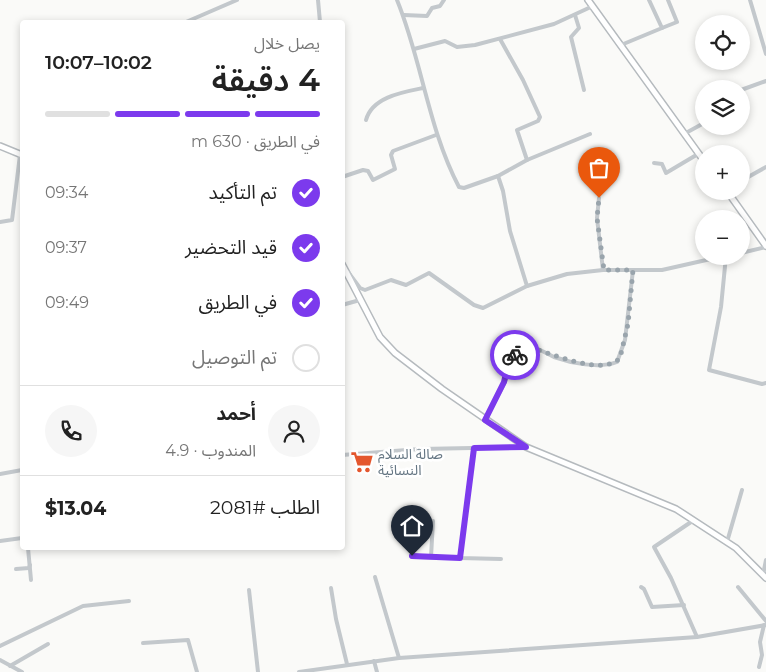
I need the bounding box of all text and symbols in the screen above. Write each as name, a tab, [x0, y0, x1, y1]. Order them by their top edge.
map controls	[695, 15, 750, 265]
button: locate	[695, 15, 750, 70]
text: يصل خلال	[254, 34, 320, 53]
text: 10:02–10:07	[45, 51, 152, 74]
text: 4 دقيقة	[212, 60, 320, 99]
button: layers	[695, 80, 750, 135]
text: في الطريق · 630 m	[191, 132, 320, 151]
button: +	[695, 145, 750, 200]
pin	[578, 147, 620, 198]
icon: bag	[585, 154, 613, 182]
icon: check	[292, 179, 320, 207]
text: تم التأكيد	[209, 181, 277, 204]
text: 09:34	[45, 183, 88, 202]
button: −	[695, 210, 750, 265]
icon: check	[292, 234, 320, 262]
text: قيد التحضير	[185, 236, 277, 259]
text: 09:37	[45, 238, 87, 257]
icon: check	[292, 289, 320, 317]
text: في الطريق	[199, 291, 277, 314]
text: 09:49	[45, 293, 89, 312]
courier	[490, 330, 540, 380]
icon: bike	[501, 341, 529, 369]
text: تم التوصيل	[192, 346, 277, 369]
text: أحمد	[216, 402, 256, 425]
button: phone	[45, 405, 97, 457]
button: person	[268, 405, 320, 457]
text: المندوب · 4.9	[165, 441, 256, 460]
place label: صالة السلام النسائية	[378, 445, 443, 479]
supermarket icon: صالة السلام النسائية	[349, 449, 375, 475]
text: الطلب #2081	[210, 496, 320, 519]
text: $13.04	[45, 497, 106, 520]
pin	[391, 505, 433, 556]
icon: home	[398, 512, 426, 540]

